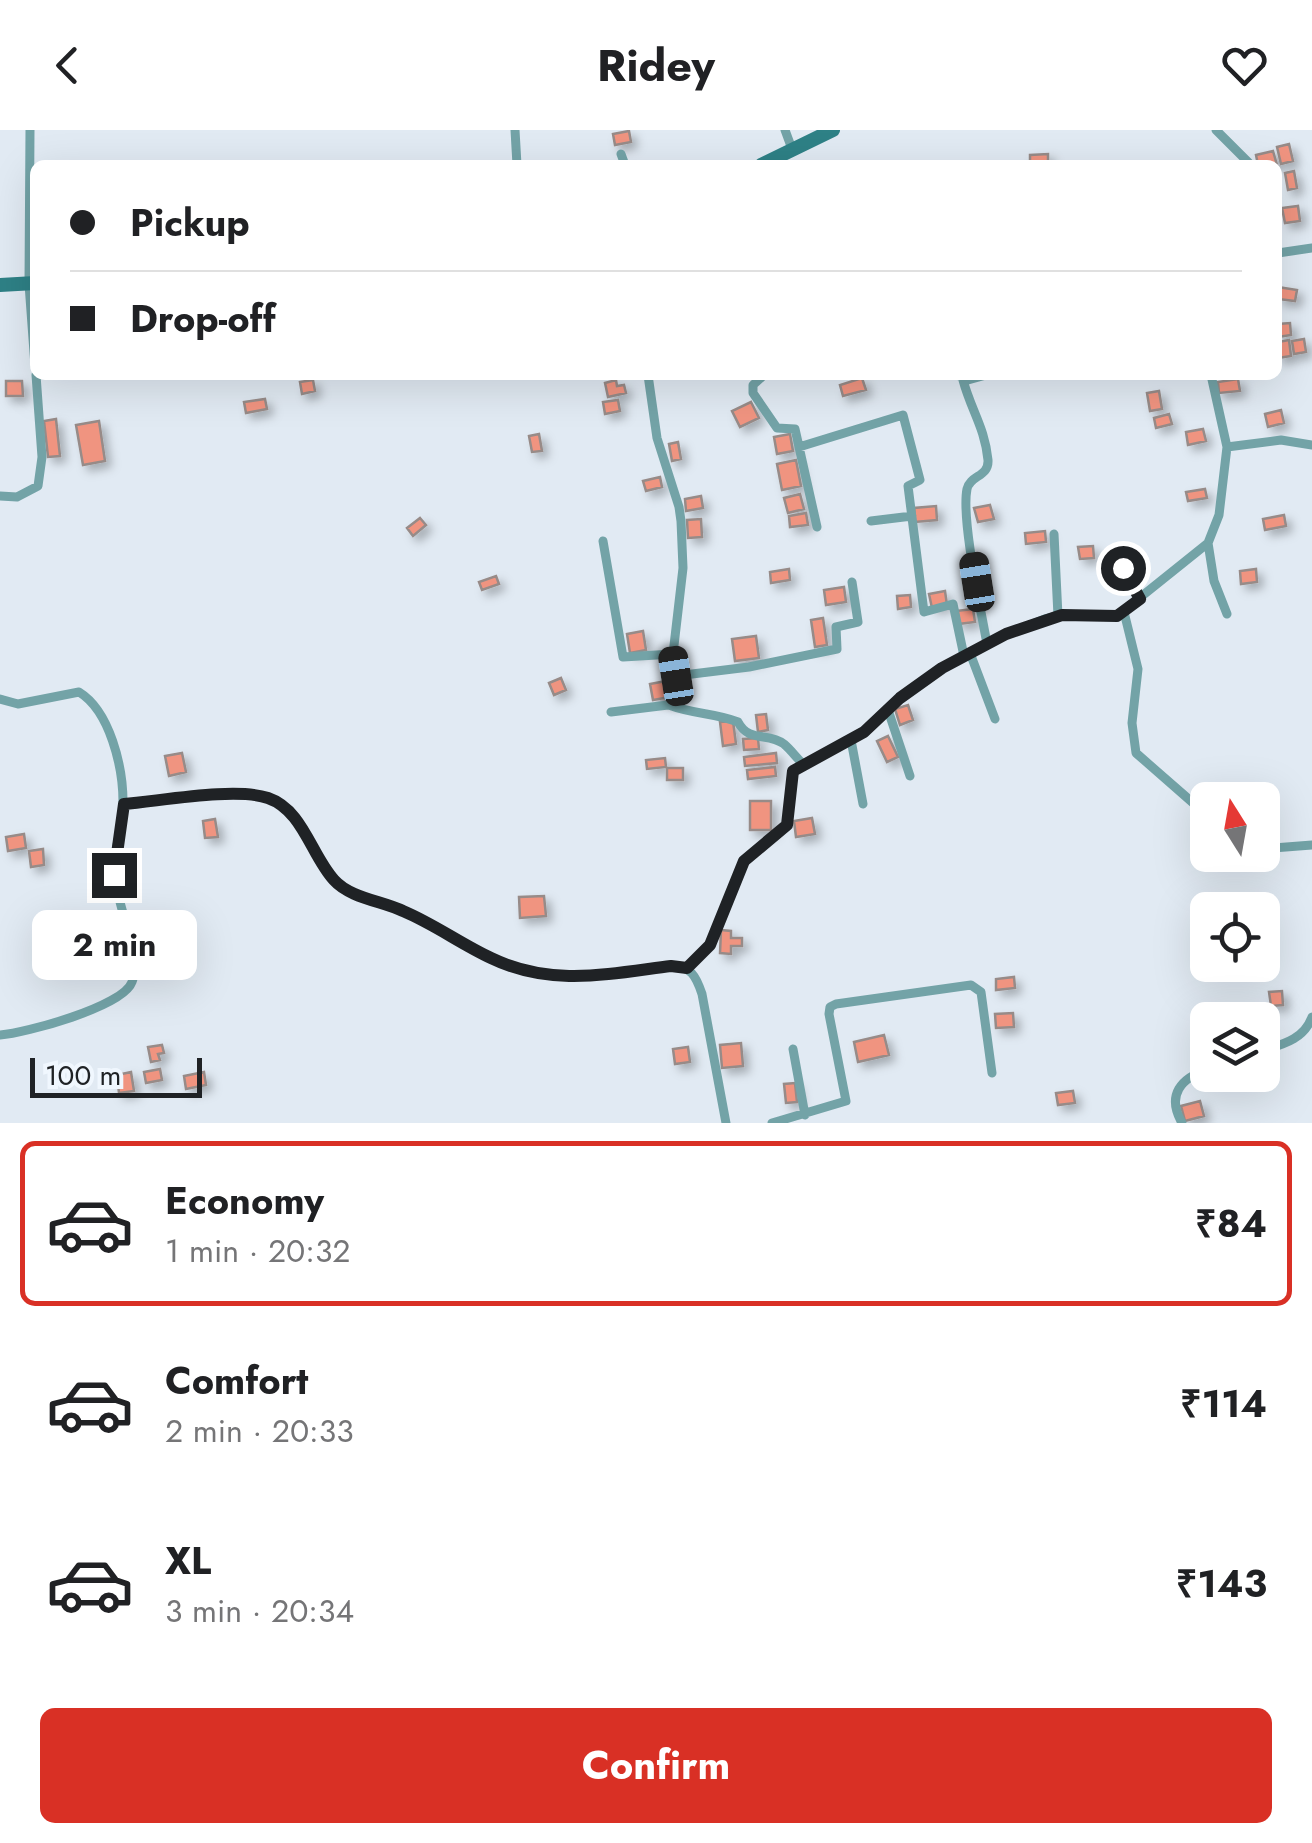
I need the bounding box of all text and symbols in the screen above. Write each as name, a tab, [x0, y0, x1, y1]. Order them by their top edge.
text: Ridey	[597, 33, 715, 98]
icon: back	[40, 38, 95, 93]
icon: heart	[1217, 38, 1272, 93]
text: Pickup	[130, 195, 250, 250]
text: Drop-off	[130, 291, 276, 346]
route start	[1101, 546, 1146, 591]
car	[957, 550, 997, 614]
car	[656, 644, 696, 708]
north arrow	[1190, 782, 1280, 872]
map controls	[1190, 782, 1280, 1092]
route end	[92, 853, 137, 898]
button: locate	[1190, 892, 1280, 982]
callout: 2 min	[32, 910, 196, 980]
text: 2 min	[72, 922, 157, 968]
button: layers	[1190, 1002, 1280, 1092]
scale bar	[30, 1053, 202, 1098]
text: 100 m	[45, 1055, 121, 1096]
text: Economy	[165, 1173, 324, 1228]
icon: car	[45, 1179, 135, 1269]
text: ₹84	[1195, 1196, 1267, 1251]
text: 1 min · 20:32	[165, 1228, 351, 1274]
text: Comfort	[165, 1353, 308, 1408]
icon: car	[45, 1359, 135, 1449]
text: ₹114	[1180, 1376, 1267, 1431]
text: 2 min · 20:33	[165, 1408, 354, 1454]
text: XL	[165, 1533, 211, 1588]
icon: car	[45, 1539, 135, 1629]
text: ₹143	[1176, 1556, 1267, 1611]
text: 3 min · 20:34	[165, 1588, 354, 1634]
button: Confirm	[40, 1708, 1272, 1823]

